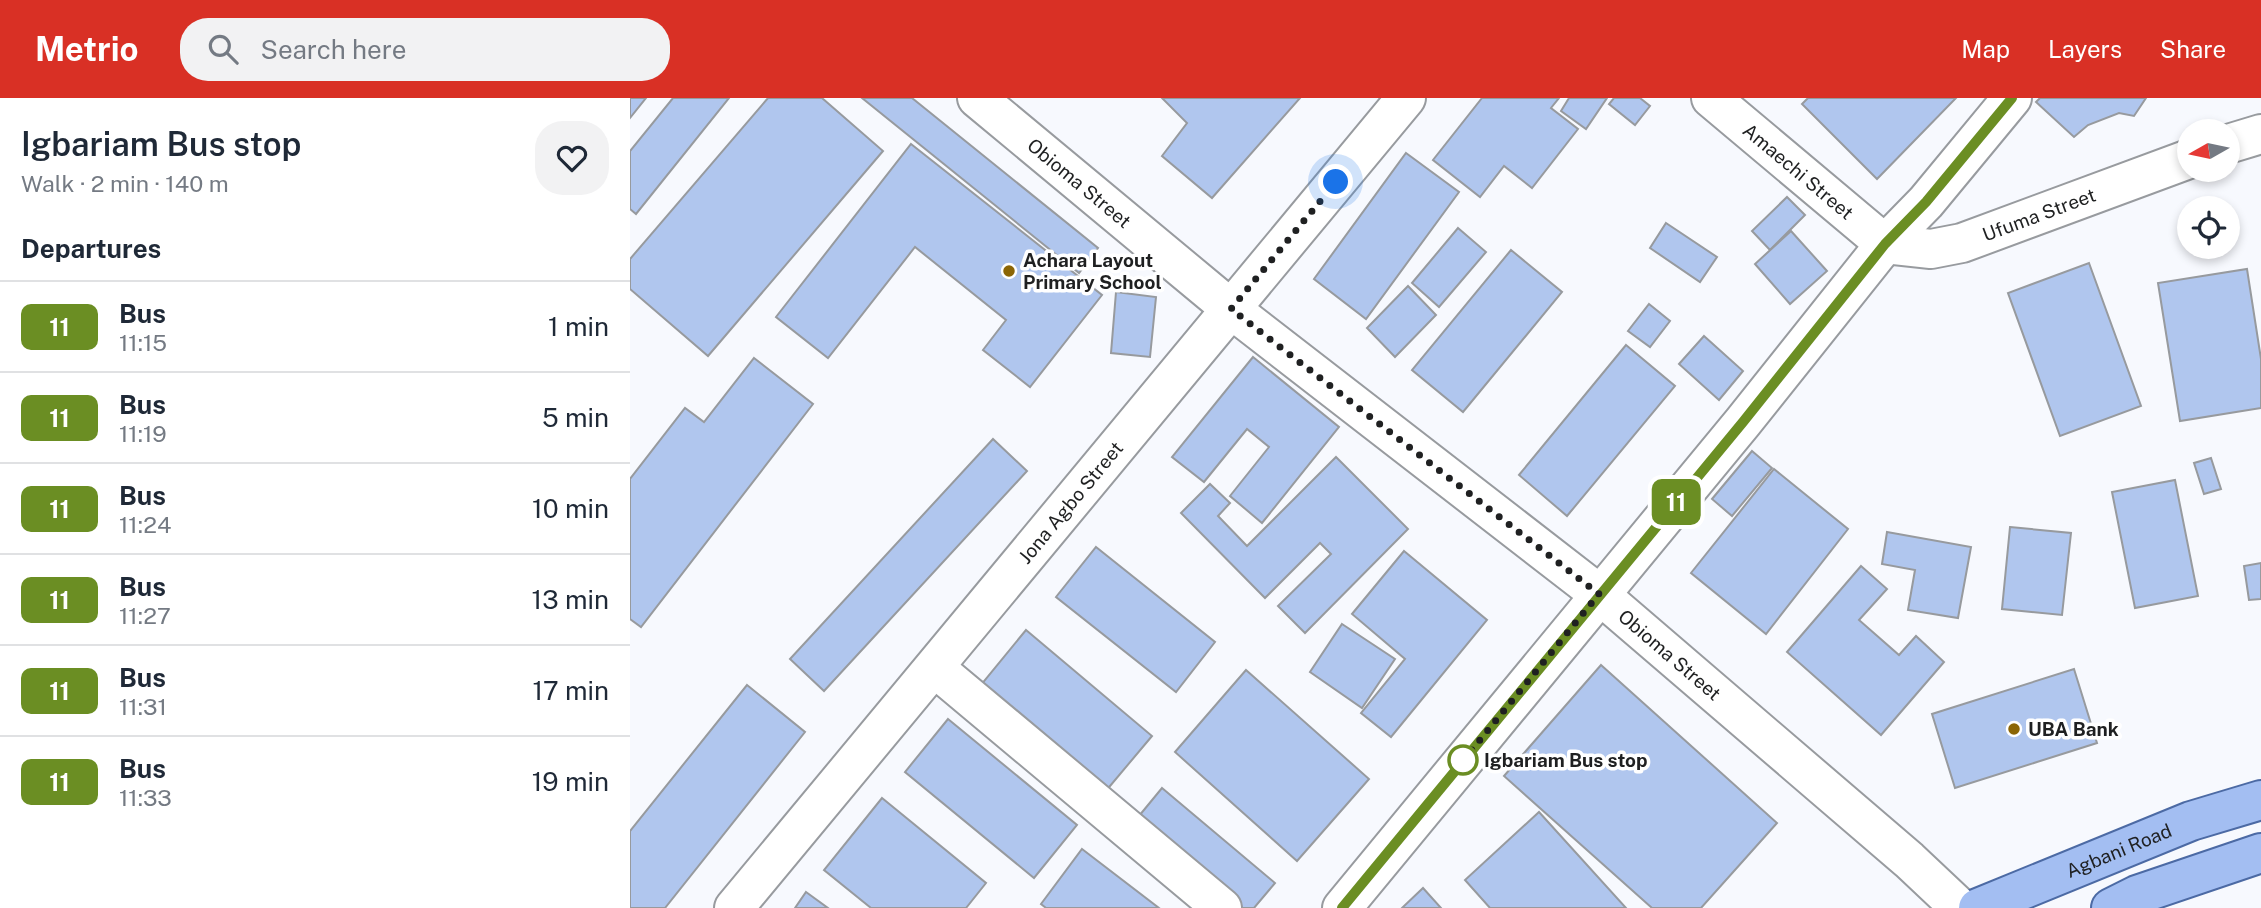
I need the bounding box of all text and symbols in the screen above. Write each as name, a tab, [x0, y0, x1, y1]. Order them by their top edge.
search box	[180, 18, 670, 81]
text: Metrio	[35, 30, 138, 68]
icon: search	[204, 30, 242, 68]
text: Search here	[260, 34, 406, 65]
text: Map	[1961, 35, 2010, 63]
text: Layers	[2048, 35, 2122, 63]
text: Share	[2160, 35, 2226, 63]
street label: Amaechi Street	[1739, 119, 1858, 224]
north arrow	[2177, 119, 2240, 182]
map controls	[2177, 119, 2240, 259]
button: heart	[535, 121, 609, 195]
text: Igbariam Bus stop	[21, 125, 301, 163]
street label: Obioma Street	[1023, 134, 1135, 232]
your location	[1318, 164, 1353, 199]
text: Walk · 2 min · 140 m	[21, 170, 229, 197]
street label: Ufuma Street	[1979, 184, 2099, 246]
button: locate	[2177, 196, 2240, 259]
text: Departures	[21, 233, 161, 264]
place label: Achara Layout Primary School	[1023, 249, 1162, 293]
marker: Achara Layout Primary School	[1001, 263, 1017, 279]
text: Bus	[119, 298, 166, 329]
text: 1 min	[548, 311, 609, 342]
text: 11	[49, 313, 70, 341]
text: 11:15	[119, 329, 167, 356]
text: Bus	[119, 389, 166, 420]
text: 5 min	[542, 402, 609, 433]
text: 11	[49, 404, 70, 432]
text: 11:19	[119, 420, 167, 447]
street label: Jona Agbo Street	[1014, 437, 1127, 568]
line badge: 11	[1644, 479, 1708, 525]
text: Bus	[119, 480, 166, 511]
text: 11	[1666, 488, 1686, 516]
text: 10 min	[532, 493, 609, 524]
text: 11	[49, 495, 70, 523]
text: 11:24	[119, 511, 172, 538]
text: Bus	[119, 571, 166, 602]
text: 13 min	[532, 584, 609, 615]
text: 11	[49, 586, 70, 614]
text: 11:27	[119, 602, 171, 629]
street label: Obioma Street	[1614, 605, 1725, 705]
text: Bus	[119, 662, 166, 693]
text: 17 min	[532, 675, 609, 706]
text: 11	[49, 677, 70, 705]
text: 11:31	[119, 693, 167, 720]
place label: UBA Bank	[2028, 718, 2119, 740]
marker: UBA Bank	[2006, 721, 2022, 737]
marker: Igbariam Bus stop	[1448, 745, 1478, 775]
place label: Igbariam Bus stop	[1484, 749, 1647, 771]
text: Bus	[119, 753, 166, 784]
text: 19 min	[532, 766, 609, 797]
text: 11	[49, 768, 70, 796]
text: 11:33	[119, 784, 172, 811]
street label: Agbani Road	[2063, 819, 2175, 882]

